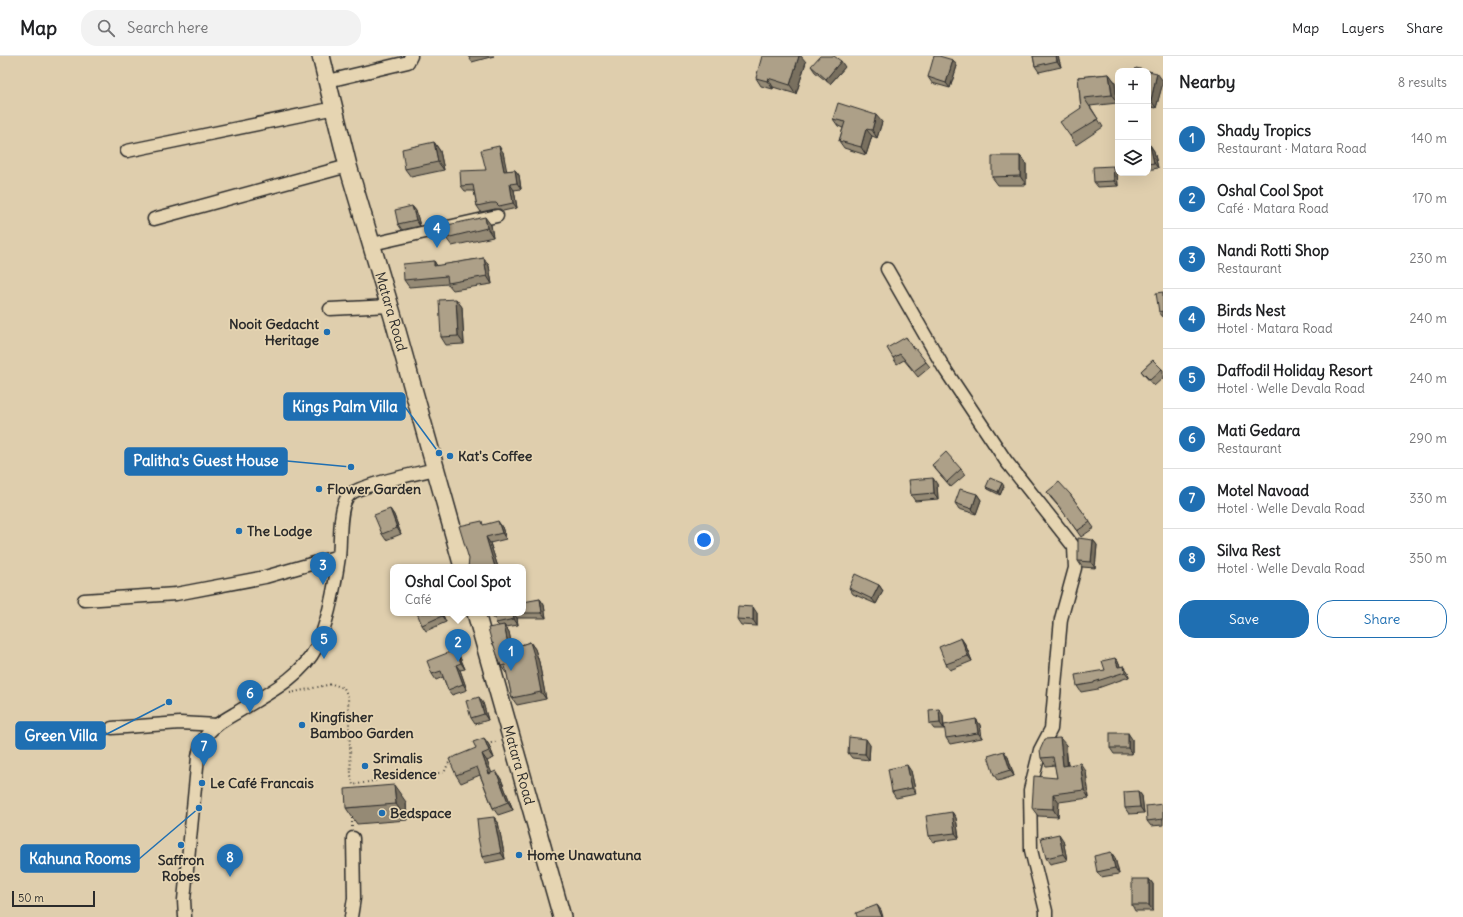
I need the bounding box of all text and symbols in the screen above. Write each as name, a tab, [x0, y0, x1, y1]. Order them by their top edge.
search box	[81, 10, 361, 46]
text: Map	[20, 16, 57, 40]
icon: search	[95, 17, 117, 39]
text: Search here	[127, 18, 208, 37]
text: Map	[1292, 19, 1319, 37]
text: Layers	[1341, 19, 1384, 37]
text: Share	[1406, 19, 1443, 37]
map controls	[1115, 68, 1151, 176]
button: +	[1115, 68, 1151, 104]
text: Nearby	[1179, 71, 1235, 93]
text: 8 results	[1398, 74, 1447, 91]
button: −	[1115, 104, 1151, 140]
text: Shady Tropics	[1217, 121, 1311, 140]
text: 1	[1189, 130, 1195, 147]
text: 140 m	[1411, 130, 1447, 147]
button: layers	[1115, 140, 1151, 176]
text: Restaurant · Matara Road	[1217, 140, 1367, 157]
text: Oshal Cool Spot	[1217, 181, 1323, 200]
text: 2	[1188, 190, 1196, 207]
text: 170 m	[1412, 190, 1447, 207]
text: Café · Matara Road	[1217, 200, 1329, 217]
pin: 4	[424, 215, 450, 248]
text: Nandi Rotti Shop	[1217, 241, 1329, 260]
text: 3	[1188, 250, 1196, 267]
text: 230 m	[1409, 250, 1447, 267]
text: Restaurant	[1217, 260, 1282, 277]
street label: Matara Road	[371, 270, 411, 353]
text: Birds Nest	[1217, 301, 1286, 320]
text: 4	[1188, 310, 1196, 327]
text: 240 m	[1410, 310, 1447, 327]
place label: Nooit Gedacht Heritage	[229, 315, 319, 349]
text: Hotel · Matara Road	[1217, 320, 1333, 337]
marker: Nooit Gedacht Heritage	[322, 327, 332, 337]
text: Daffodil Holiday Resort	[1217, 361, 1372, 380]
text: 5	[1188, 370, 1196, 387]
text: 240 m	[1410, 370, 1447, 387]
text: Hotel · Welle Devala Road	[1217, 380, 1365, 397]
callout: Kings Palm Villa	[284, 393, 405, 420]
text: Kings Palm Villa	[292, 397, 398, 417]
text: Mati Gedara	[1217, 421, 1300, 440]
text: 6	[1188, 430, 1196, 447]
text: 290 m	[1409, 430, 1447, 447]
text: Restaurant	[1217, 440, 1282, 457]
place label: Kat's Coffee	[458, 447, 533, 465]
callout: Palitha's Guest House	[125, 448, 287, 475]
text: Palitha's Guest House	[133, 451, 279, 470]
marker: Kat's Coffee	[445, 451, 455, 461]
place label: Flower Garden	[327, 480, 421, 498]
text: Motel Navoad	[1217, 481, 1309, 500]
marker: Flower Garden	[314, 484, 324, 494]
text: 7	[1189, 490, 1195, 507]
text: 330 m	[1409, 490, 1447, 507]
text: Hotel · Welle Devala Road	[1217, 500, 1365, 517]
place label: The Lodge	[247, 522, 313, 540]
marker: The Lodge	[234, 526, 244, 536]
your location	[694, 530, 714, 550]
text: Silva Rest	[1217, 541, 1281, 560]
text: 8	[1188, 550, 1196, 567]
text: 350 m	[1409, 550, 1447, 567]
pin: 3	[310, 552, 336, 585]
text: Hotel · Welle Devala Road	[1217, 560, 1365, 577]
popup	[390, 564, 526, 616]
text: Oshal Cool Spot	[405, 572, 511, 591]
text: Café	[405, 591, 432, 608]
button: Save	[1179, 600, 1309, 638]
button: Share	[1317, 600, 1447, 638]
pin: 5	[311, 626, 337, 659]
pin: 2	[445, 629, 471, 662]
pin: 1	[498, 638, 524, 671]
pin: 6	[237, 680, 263, 713]
place label: Kingfisher Bamboo Garden	[310, 708, 414, 742]
marker: Kingfisher Bamboo Garden	[297, 720, 307, 730]
callout: Green Villa	[16, 722, 105, 749]
street label: Matara Road	[499, 723, 539, 807]
text: Green Villa	[25, 726, 98, 745]
pin: 7	[191, 733, 217, 766]
place label: Srimalis Residence	[373, 749, 437, 783]
marker: Srimalis Residence	[360, 761, 370, 771]
place label: Le Café Francais	[210, 774, 314, 792]
marker: Le Café Francais	[197, 778, 207, 788]
place label: Bedspace	[390, 804, 452, 822]
marker: Bedspace	[377, 808, 387, 818]
marker: Saffron Robes	[176, 840, 186, 850]
pin: 8	[217, 844, 243, 877]
callout: Kahuna Rooms	[21, 845, 139, 872]
place label: Home Unawatuna	[527, 846, 642, 864]
text: Kahuna Rooms	[29, 849, 131, 868]
marker: Home Unawatuna	[514, 850, 524, 860]
place label: Saffron Robes	[158, 851, 204, 885]
scale bar	[12, 889, 95, 908]
text: 50 m	[18, 891, 44, 905]

